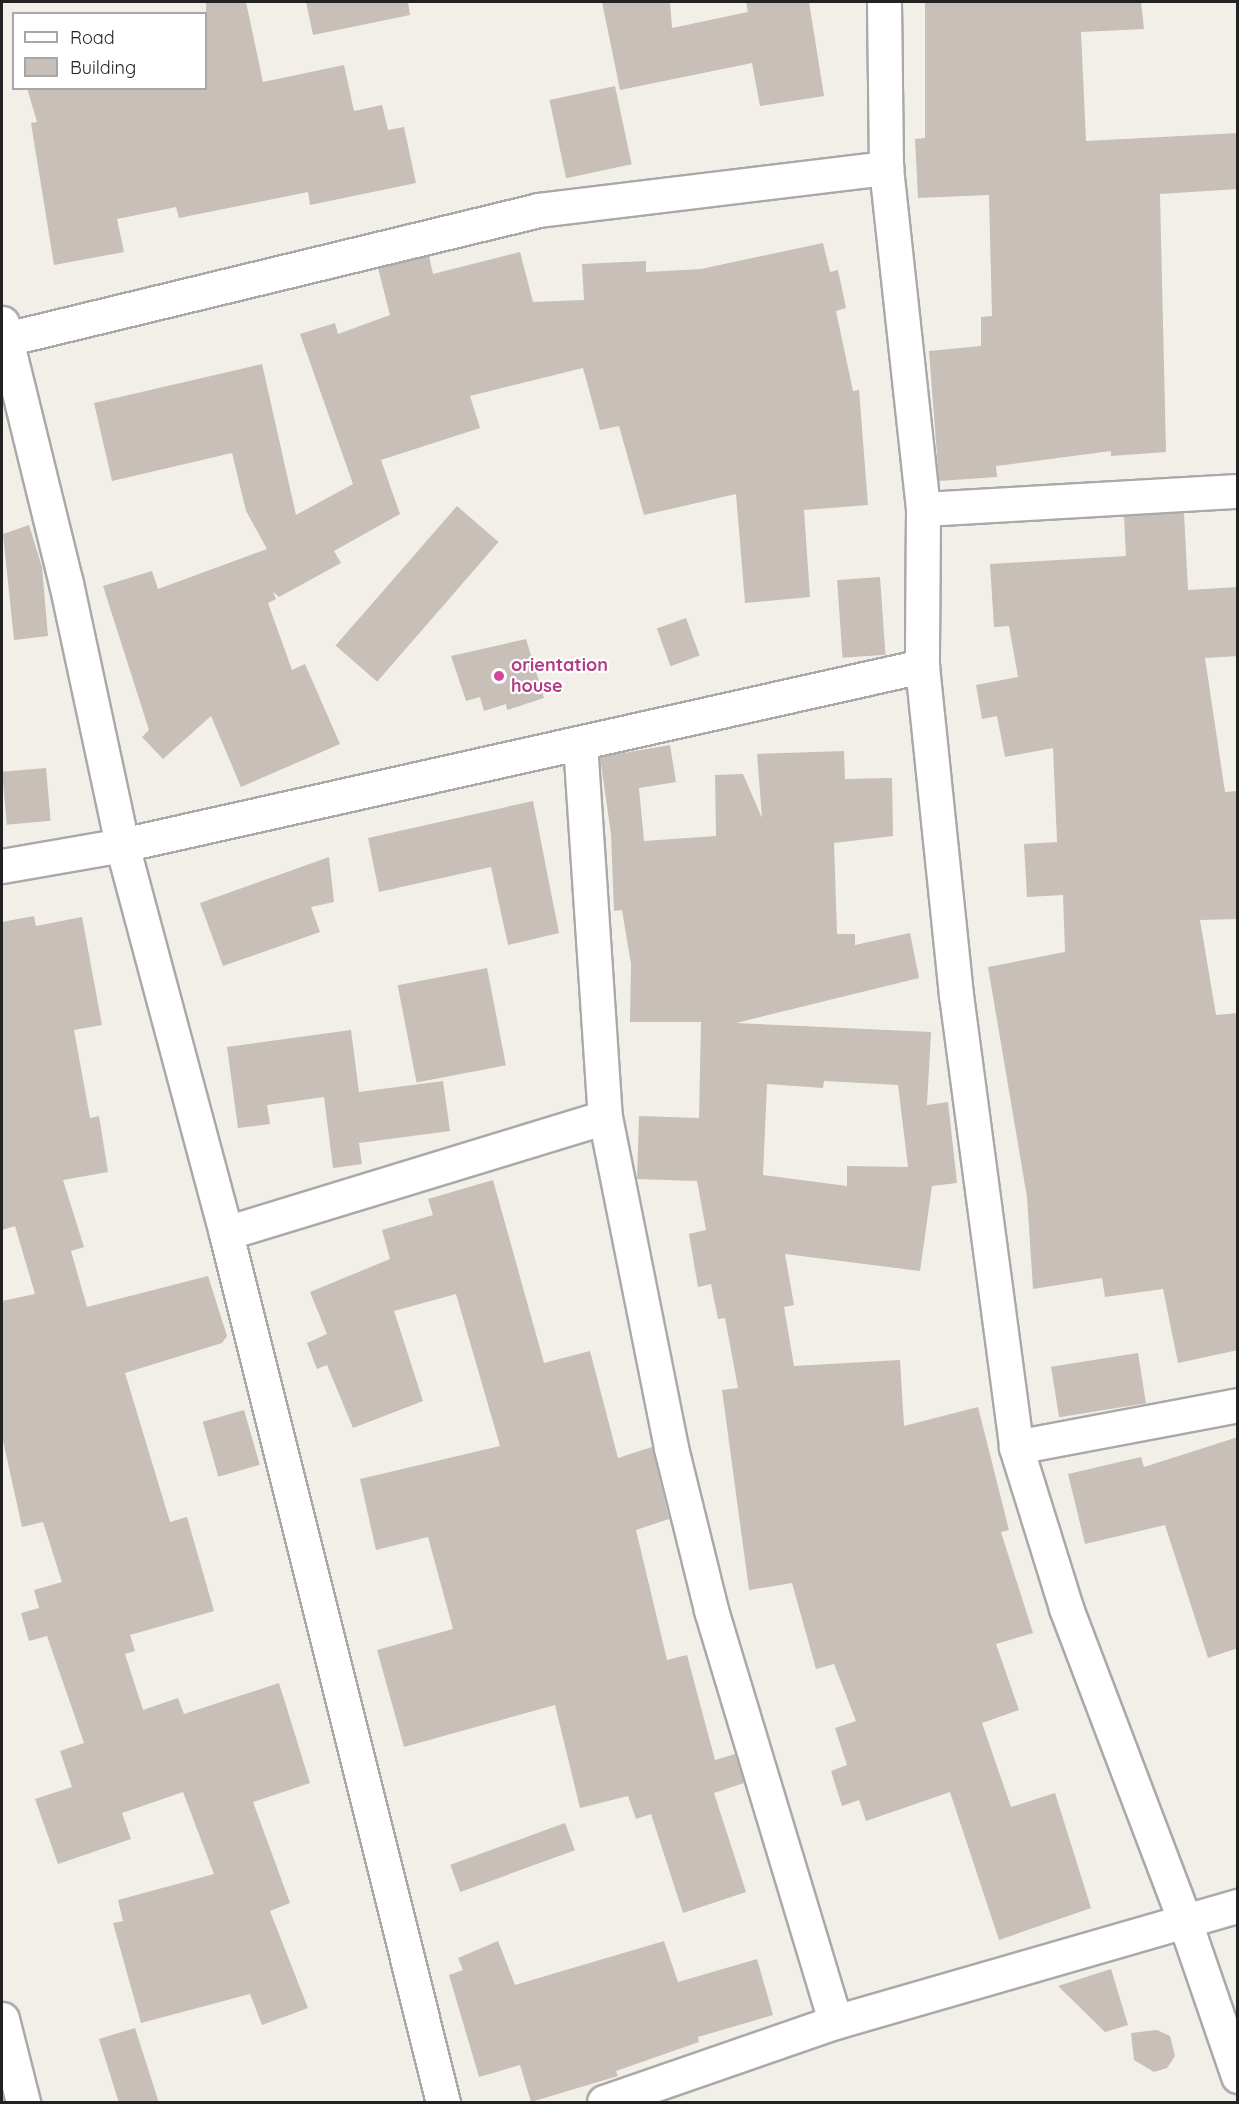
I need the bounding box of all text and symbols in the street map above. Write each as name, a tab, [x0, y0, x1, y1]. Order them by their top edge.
legend	[12, 12, 207, 90]
text: Road	[70, 26, 115, 49]
text: Building	[70, 56, 136, 79]
place label: orientation house	[511, 655, 608, 698]
marker: orientation house	[492, 669, 506, 683]

